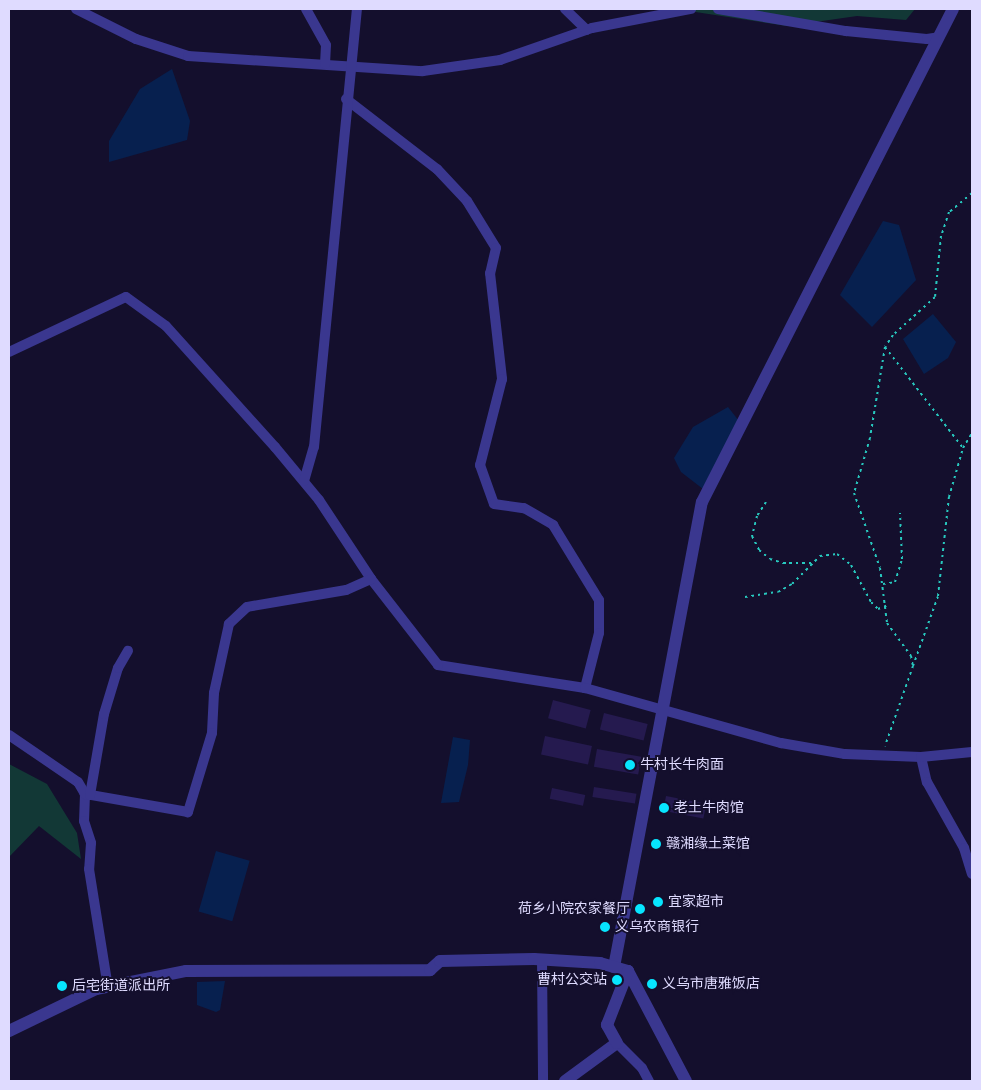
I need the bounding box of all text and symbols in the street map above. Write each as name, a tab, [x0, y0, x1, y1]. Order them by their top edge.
place label: 牛村长牛肉面	[640, 757, 724, 773]
marker: 牛村长牛肉面	[624, 759, 636, 771]
place label: 老土牛肉馆	[674, 800, 744, 816]
marker: 老土牛肉馆	[658, 802, 670, 814]
place label: 赣湘缘土菜馆	[666, 836, 750, 852]
marker: 赣湘缘土菜馆	[650, 838, 662, 850]
place label: 宜家超市	[668, 894, 724, 910]
marker: 宜家超市	[652, 896, 664, 908]
place label: 荷乡小院农家餐厅	[518, 901, 630, 917]
marker: 荷乡小院农家餐厅	[634, 903, 646, 915]
place label: 义乌农商银行	[615, 919, 699, 935]
marker: 义乌农商银行	[599, 921, 611, 933]
place label: 曹村公交站	[537, 972, 607, 988]
marker: 曹村公交站	[611, 974, 623, 986]
place label: 义乌市唐雅饭店	[662, 976, 760, 992]
place label: 后宅街道派出所	[72, 978, 170, 994]
marker: 义乌市唐雅饭店	[646, 978, 658, 990]
marker: 后宅街道派出所	[56, 980, 68, 992]

